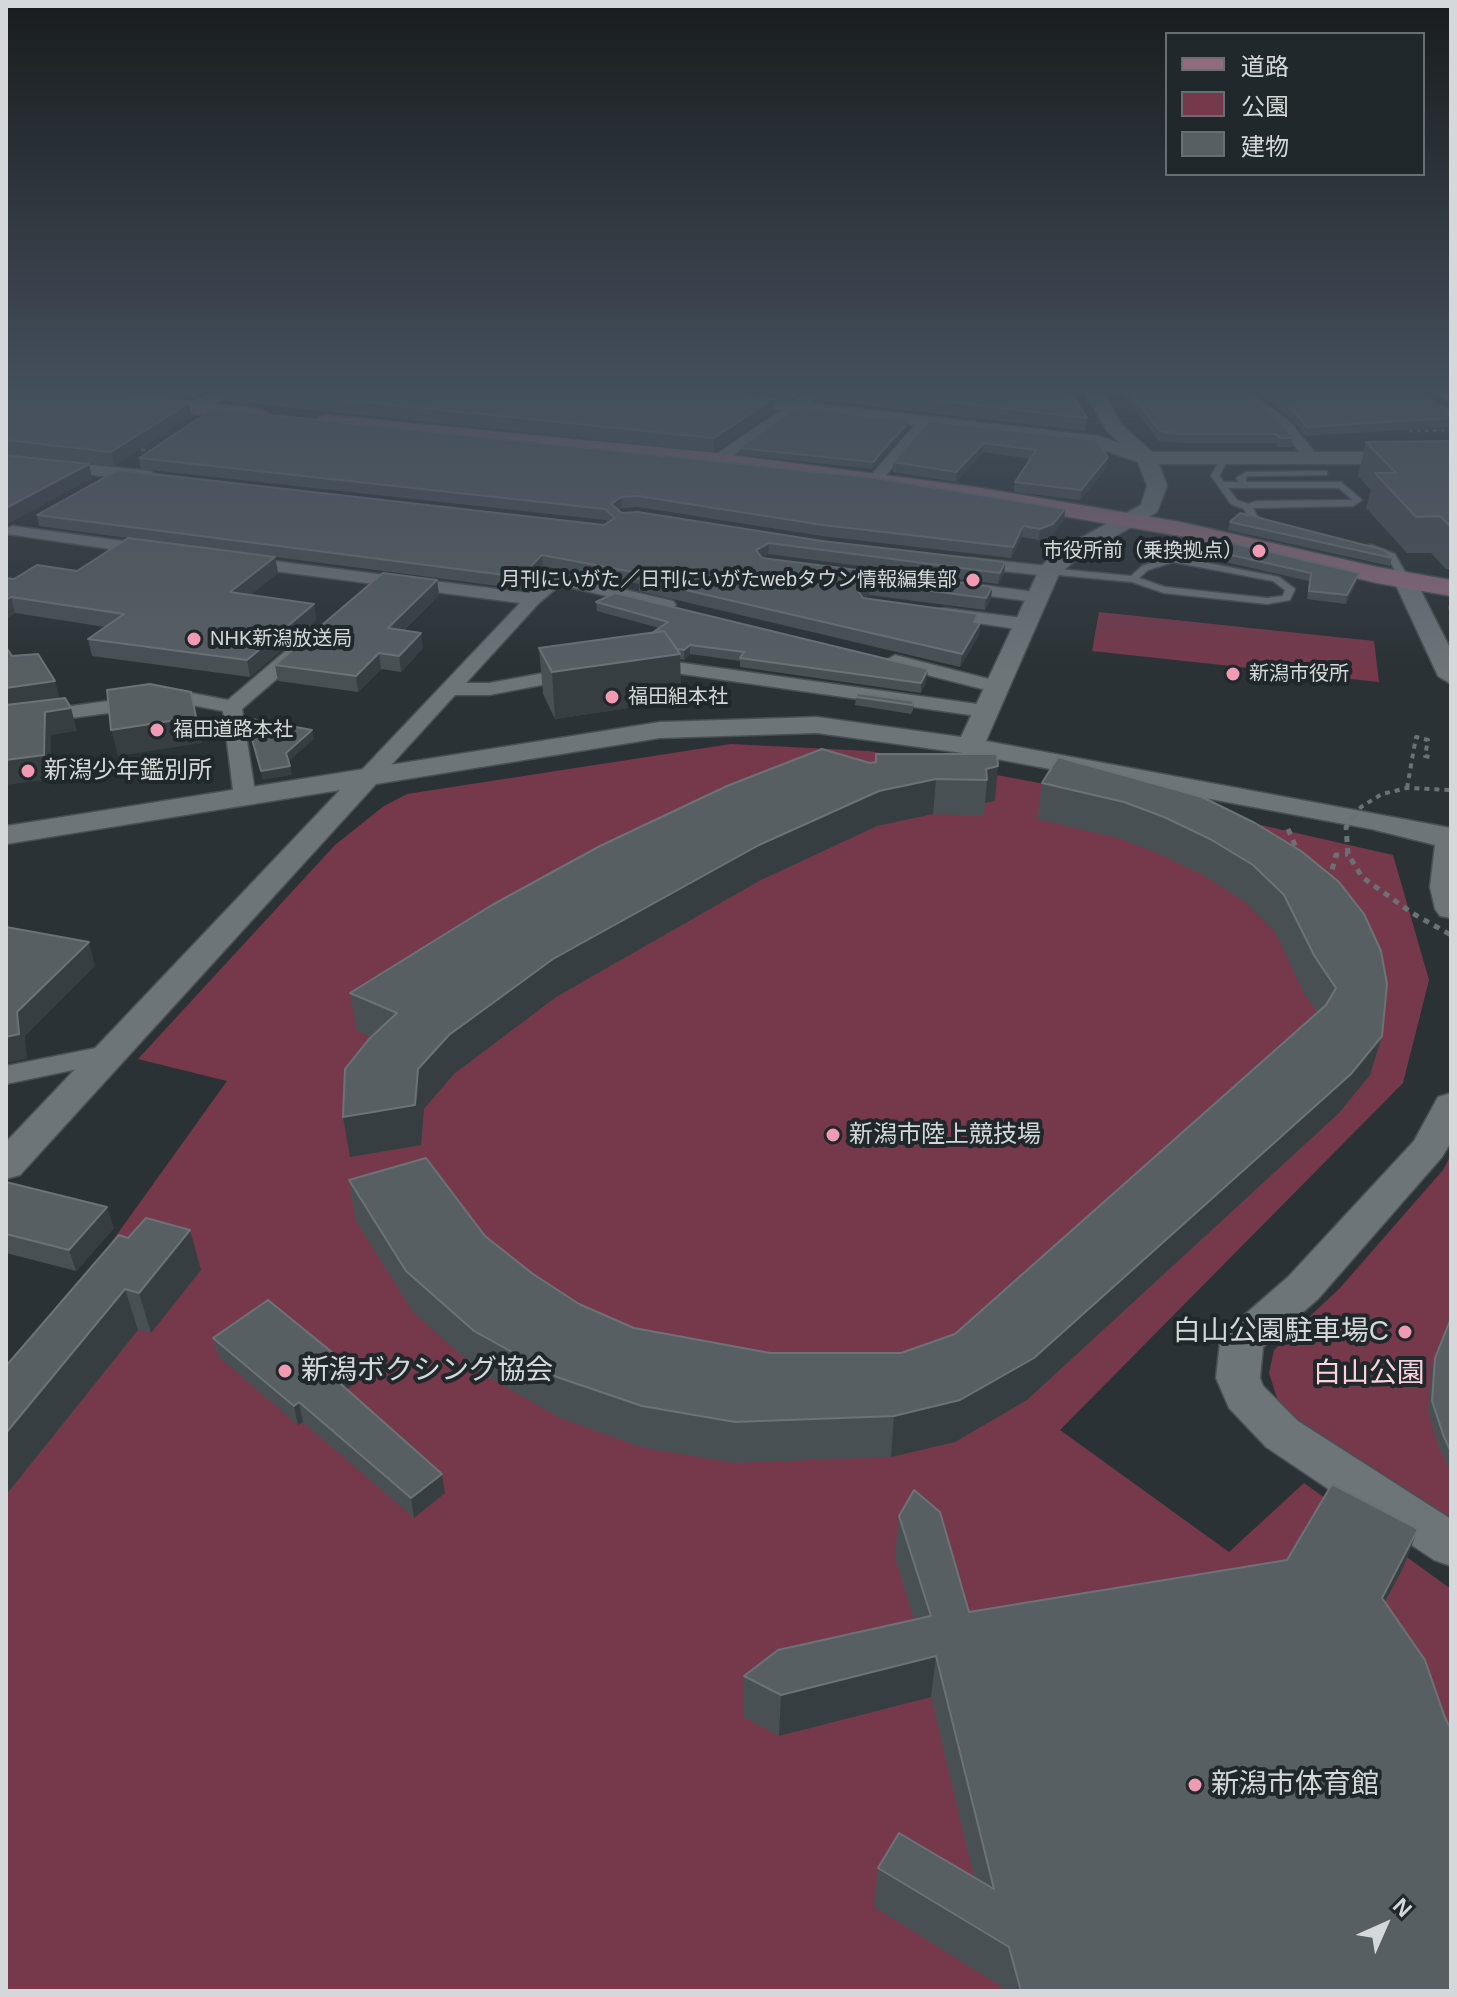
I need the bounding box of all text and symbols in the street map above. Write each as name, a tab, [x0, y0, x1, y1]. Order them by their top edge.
legend	[1165, 32, 1425, 176]
text: 道路	[1241, 53, 1289, 80]
text: 公園	[1241, 93, 1289, 120]
text: 建物	[1241, 133, 1289, 160]
place label: 市役所前（乗換拠点）	[1043, 539, 1243, 563]
marker: 市役所前（乗換拠点）	[1250, 542, 1268, 560]
place label: 月刊にいがた／日刊にいがたwebタウン情報編集部	[500, 568, 957, 592]
marker: 月刊にいがた／日刊にいがたwebタウン情報編集部	[964, 571, 982, 589]
place label: NHK新潟放送局	[210, 627, 352, 651]
marker: NHK新潟放送局	[185, 630, 203, 648]
place label: 新潟市役所	[1249, 662, 1349, 686]
marker: 新潟市役所	[1224, 665, 1242, 683]
place label: 福田組本社	[628, 685, 728, 709]
marker: 福田組本社	[603, 688, 621, 706]
place label: 福田道路本社	[173, 718, 293, 742]
marker: 福田道路本社	[148, 721, 166, 739]
place label: 新潟少年鑑別所	[44, 757, 212, 785]
marker: 新潟少年鑑別所	[19, 762, 37, 780]
place label: 新潟市陸上競技場	[849, 1121, 1041, 1149]
marker: 新潟市陸上競技場	[824, 1126, 842, 1144]
place label: 白山公園駐車場C	[1173, 1315, 1389, 1349]
marker: 白山公園駐車場C	[1396, 1323, 1414, 1341]
place label: 新潟ボクシング協会	[301, 1354, 553, 1388]
park label: 白山公園	[1313, 1357, 1425, 1391]
marker: 新潟ボクシング協会	[276, 1362, 294, 1380]
place label: 新潟市体育館	[1211, 1768, 1379, 1802]
marker: 新潟市体育館	[1186, 1776, 1204, 1794]
north arrow	[1345, 1885, 1425, 1965]
text: N	[1388, 1893, 1417, 1922]

